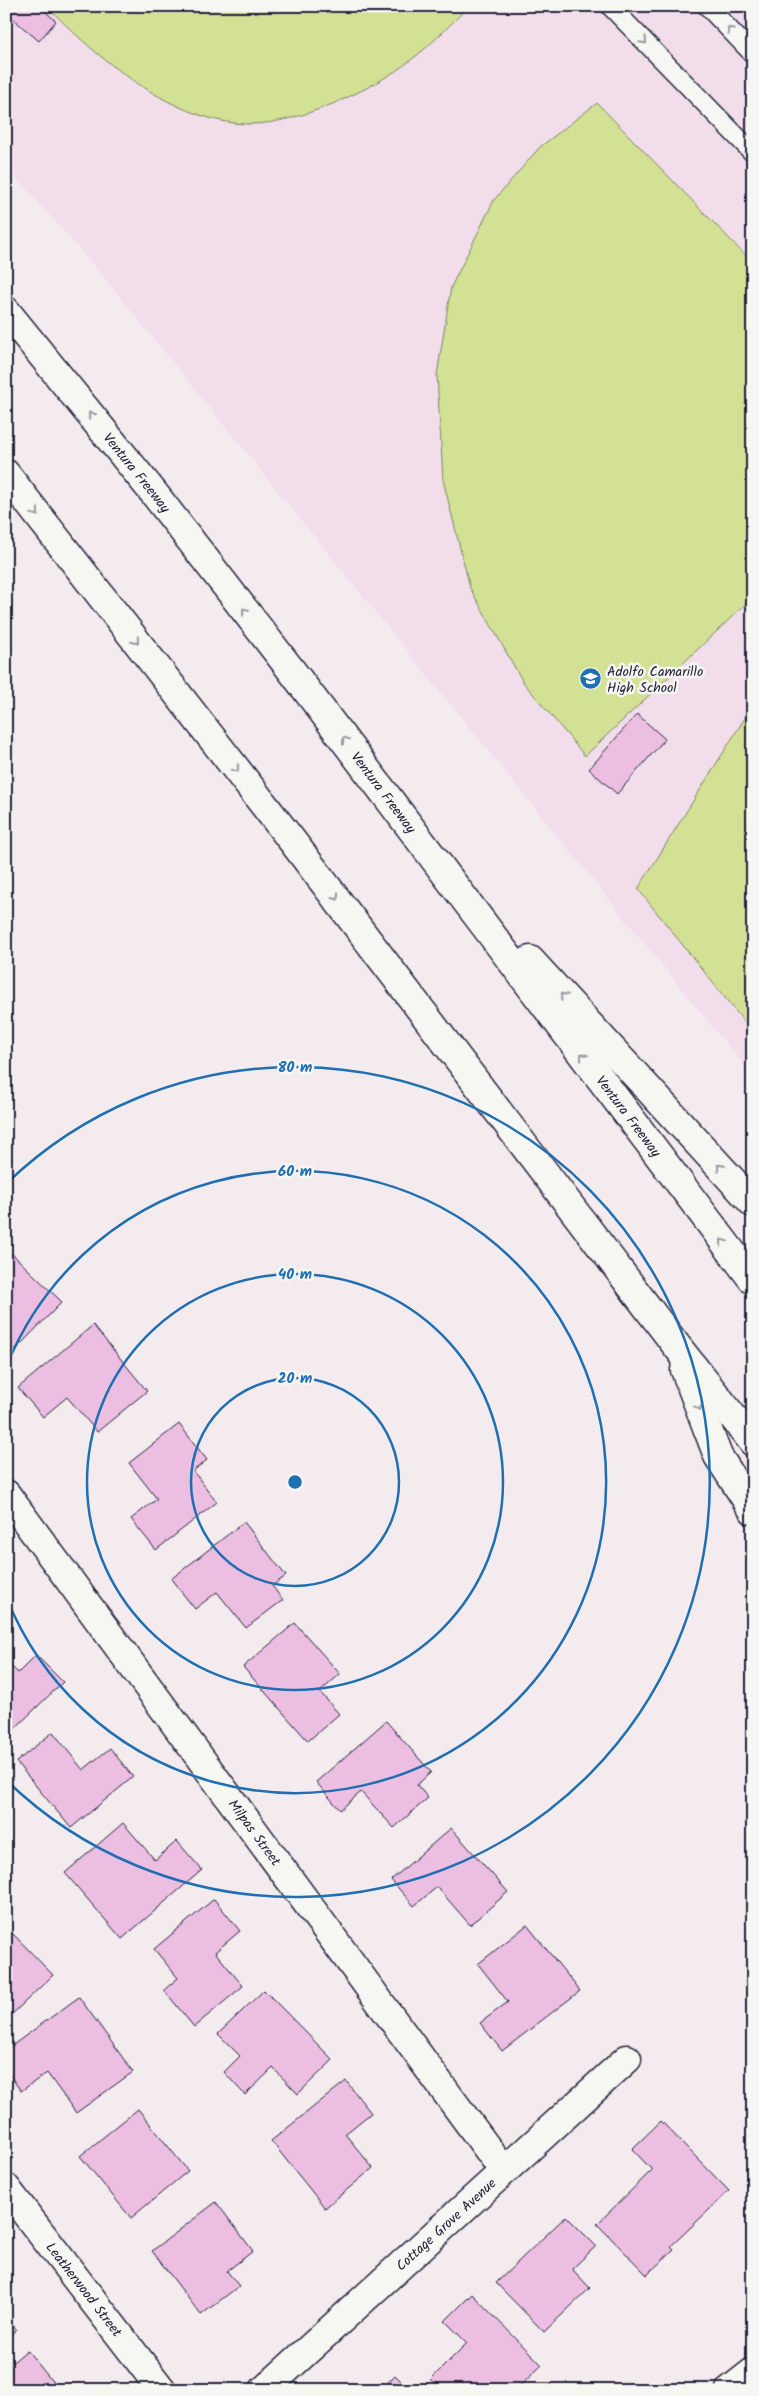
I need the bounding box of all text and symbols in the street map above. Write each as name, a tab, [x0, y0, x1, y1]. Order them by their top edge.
one-way arrow	[727, 27, 736, 36]
one-way arrow	[638, 35, 647, 44]
one-way arrow	[87, 411, 96, 420]
street label: Ventura Freeway	[97, 428, 176, 518]
one-way arrow	[30, 507, 39, 517]
one-way arrow	[243, 608, 251, 617]
one-way arrow	[130, 635, 139, 645]
place label: Adolfo Camarillo High School	[607, 661, 703, 699]
school or university icon: Adolfo Camarillo High School	[579, 667, 603, 691]
one-way arrow	[342, 737, 350, 746]
street label: Ventura Freeway	[345, 747, 421, 839]
one-way arrow	[231, 763, 239, 772]
one-way arrow	[330, 891, 338, 900]
one-way arrow	[560, 992, 569, 1001]
one-way arrow	[580, 1052, 589, 1062]
text: 80 m	[278, 1056, 312, 1080]
street label: Ventura Freeway	[590, 1071, 667, 1162]
text: 60 m	[278, 1160, 312, 1184]
one-way arrow	[717, 1164, 726, 1173]
one-way arrow	[721, 1239, 729, 1248]
text: 40 m	[278, 1263, 312, 1287]
text: 20 m	[278, 1367, 312, 1391]
one-way arrow	[693, 1402, 703, 1411]
centre of rings	[286, 1473, 304, 1491]
street label: Milpas Street	[222, 1795, 286, 1871]
street label: Cottage Grove Avenue	[391, 2173, 502, 2277]
street label: Leatherwood Street	[40, 2238, 128, 2343]

